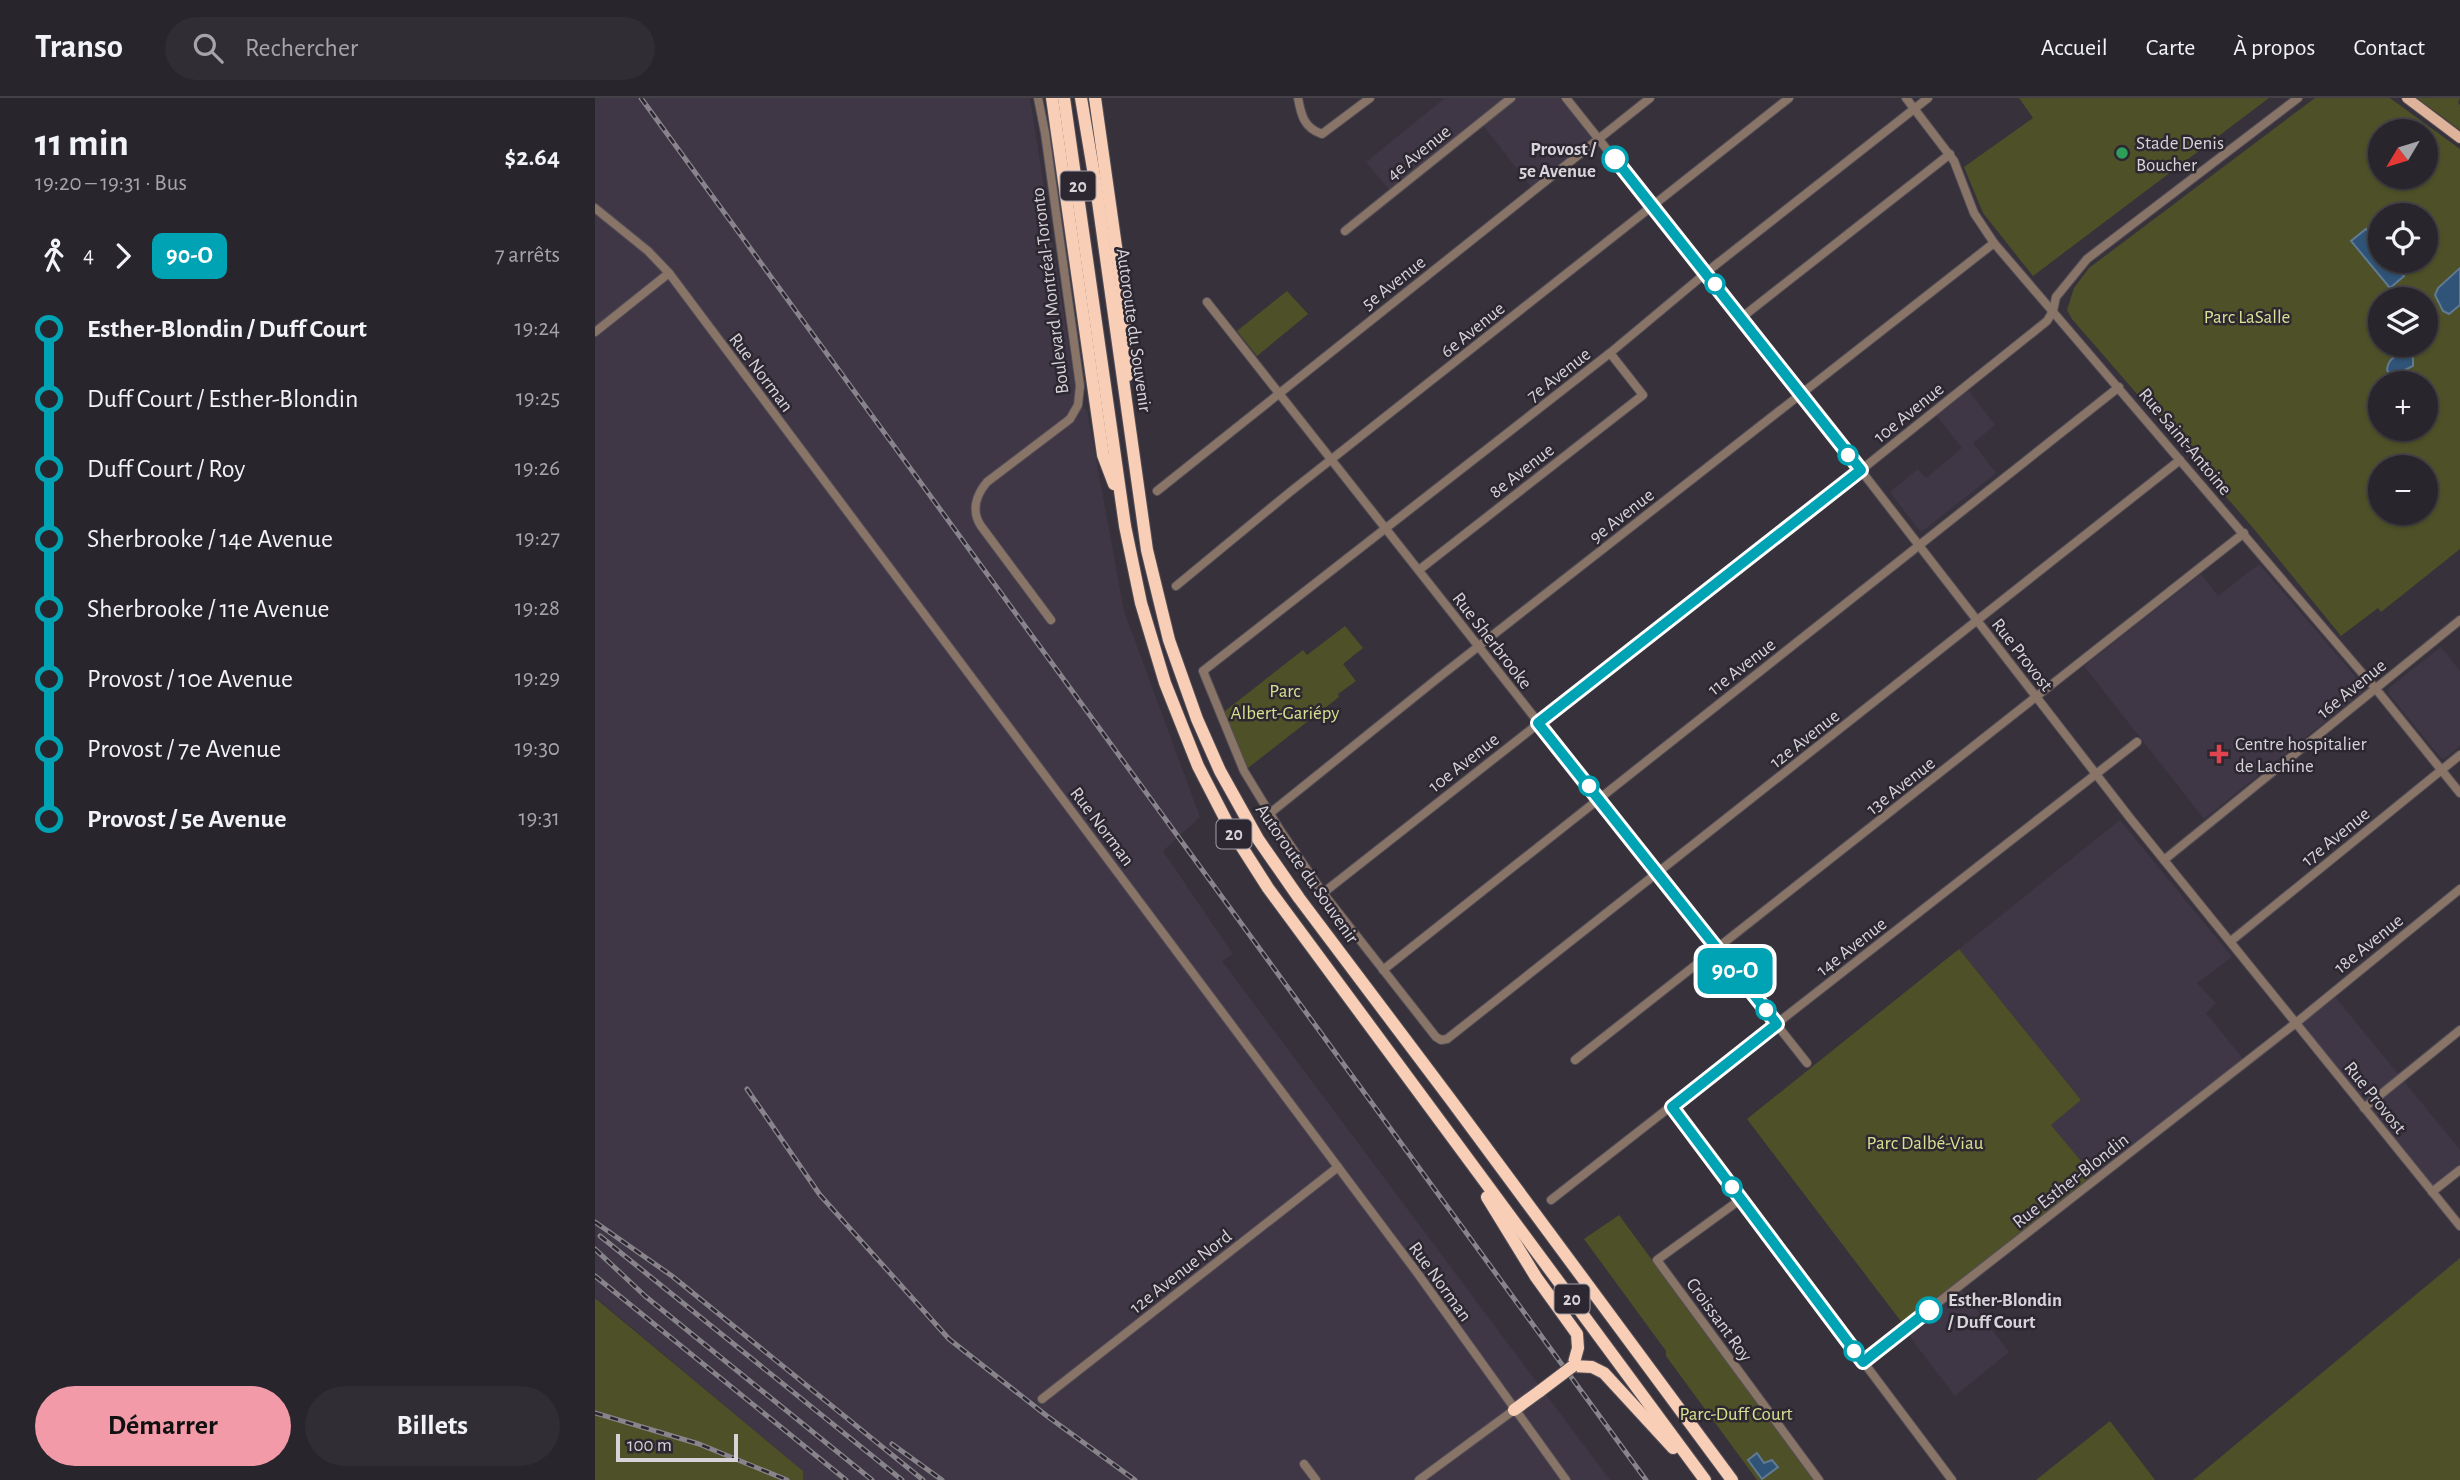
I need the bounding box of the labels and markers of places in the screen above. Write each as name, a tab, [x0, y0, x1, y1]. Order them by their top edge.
place label: Stade Denis Boucher	[2136, 134, 2224, 175]
place label: Provost / 5e Avenue	[1519, 140, 1597, 181]
marker: Stade Denis Boucher	[2114, 145, 2130, 161]
marker: Provost / 5e Avenue	[1602, 146, 1628, 172]
unlabelled marker	[1705, 274, 1725, 294]
unlabelled marker	[1838, 445, 1858, 465]
place label: Centre hospitalier de Lachine	[2235, 735, 2367, 776]
marker: Centre hospitalier de Lachine	[2209, 744, 2229, 764]
unlabelled marker	[1579, 776, 1599, 796]
unlabelled marker	[1756, 1000, 1776, 1020]
unlabelled marker	[1722, 1177, 1742, 1197]
place label: Esther-Blondin / Duff Court	[1947, 1291, 2062, 1332]
marker: Esther-Blondin / Duff Court	[1916, 1297, 1942, 1323]
unlabelled marker	[1844, 1341, 1864, 1361]

